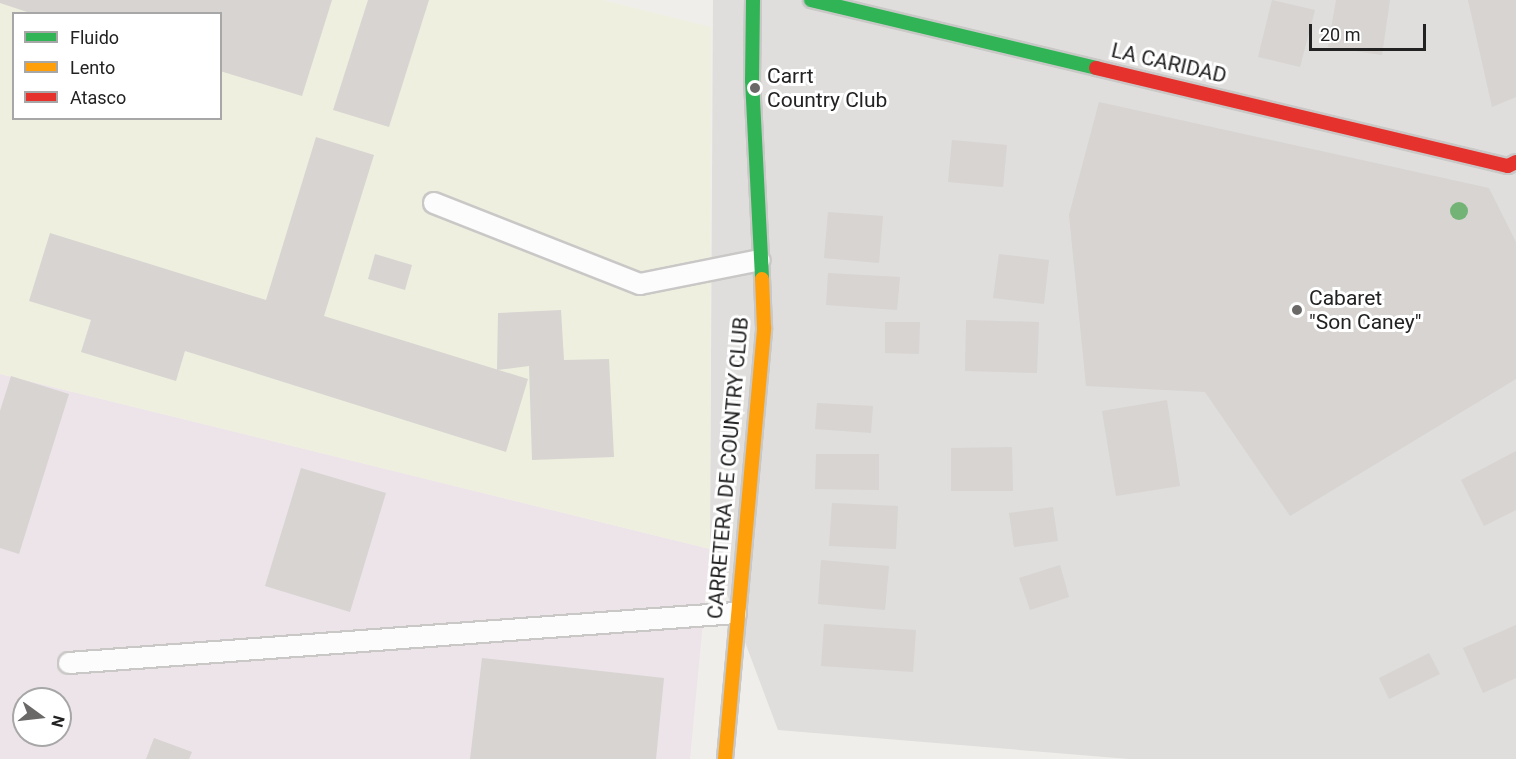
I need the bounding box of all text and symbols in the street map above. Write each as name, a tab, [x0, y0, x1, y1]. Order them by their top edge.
legend	[12, 12, 222, 120]
scale bar	[1312, 12, 1429, 50]
text: 20 m	[1320, 24, 1360, 45]
text: Fluido	[70, 27, 119, 48]
street label: LA CARIDAD	[1109, 38, 1229, 88]
text: Lento	[70, 57, 115, 78]
place label: Carrt Country Club	[767, 63, 887, 113]
marker: Carrt Country Club	[748, 81, 762, 95]
text: Atasco	[70, 87, 126, 108]
place label: Cabaret "Son Caney"	[1309, 285, 1421, 335]
marker: Cabaret "Son Caney"	[1290, 303, 1304, 317]
street label: CARRETERA DE COUNTRY CLUB	[702, 316, 754, 620]
north arrow	[12, 687, 72, 747]
text: N	[47, 713, 69, 729]

